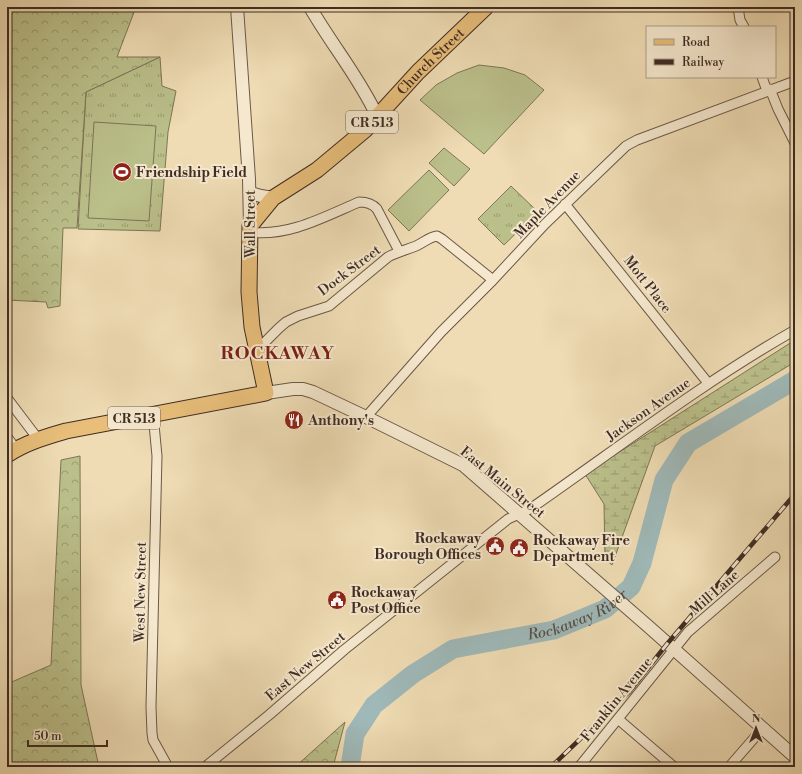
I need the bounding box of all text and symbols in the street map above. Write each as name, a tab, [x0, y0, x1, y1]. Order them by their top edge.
street label: Church Street	[393, 24, 469, 99]
legend	[646, 26, 776, 78]
text: Road	[682, 35, 710, 50]
text: Railway	[682, 55, 724, 70]
road number: CR 513	[346, 111, 398, 133]
sports icon: Friendship Field	[111, 161, 133, 183]
place label: Friendship Field	[136, 164, 247, 182]
street label: Maple Avenue	[511, 167, 585, 243]
street label: Wall Street	[242, 190, 260, 259]
street label: Dock Street	[315, 241, 385, 300]
street label: Mott Place	[619, 252, 675, 317]
district label: ROCKAWAY	[221, 342, 335, 365]
street label: Jackson Avenue	[602, 374, 694, 446]
road number: CR 513	[108, 407, 160, 429]
restaurant icon: Anthony's	[283, 409, 305, 431]
place label: Anthony's	[307, 412, 374, 430]
street label: East Main Street	[456, 443, 549, 523]
place label: Rockaway Borough Offices	[374, 530, 482, 564]
place label: Rockaway Fire Department	[533, 532, 630, 566]
public building icon: Rockaway Borough Offices	[484, 535, 506, 557]
public building icon: Rockaway Fire Department	[508, 537, 530, 559]
street label: West New Street	[131, 541, 151, 644]
street label: Mill Lane	[686, 566, 743, 619]
place label: Rockaway Post Office	[351, 584, 421, 618]
water label: Rockaway River	[525, 585, 632, 645]
public building icon: Rockaway Post Office	[326, 589, 348, 611]
street label: East New Street	[262, 628, 349, 705]
street label: Franklin Avenue	[577, 654, 656, 746]
north arrow	[736, 708, 776, 748]
text: N	[752, 712, 761, 726]
scale bar	[28, 722, 107, 748]
text: 50 m	[34, 729, 62, 744]

